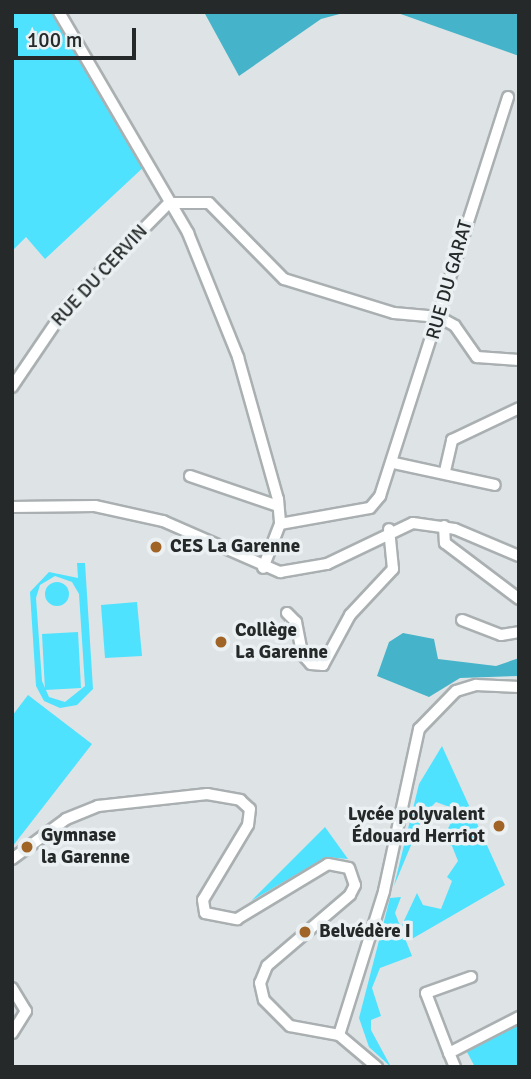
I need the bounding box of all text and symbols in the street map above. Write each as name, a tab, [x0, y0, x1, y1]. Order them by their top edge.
scale bar	[18, 14, 140, 58]
text: 100 m	[27, 27, 82, 53]
street label: RUE DU GARAT	[422, 218, 478, 342]
street label: RUE DU CERVIN	[47, 220, 153, 332]
place label: CES La Garenne	[170, 536, 300, 558]
marker: CES La Garenne	[148, 539, 164, 555]
place label: Collège La Garenne	[235, 620, 328, 664]
marker: Collège La Garenne	[213, 634, 229, 650]
place label: Lycée polyvalent Édouard Herriot	[348, 804, 485, 848]
marker: Lycée polyvalent Édouard Herriot	[491, 818, 507, 834]
place label: Gymnase la Garenne	[41, 825, 130, 869]
marker: Gymnase la Garenne	[19, 839, 35, 855]
place label: Belvédère I	[319, 921, 411, 943]
marker: Belvédère I	[297, 924, 313, 940]

